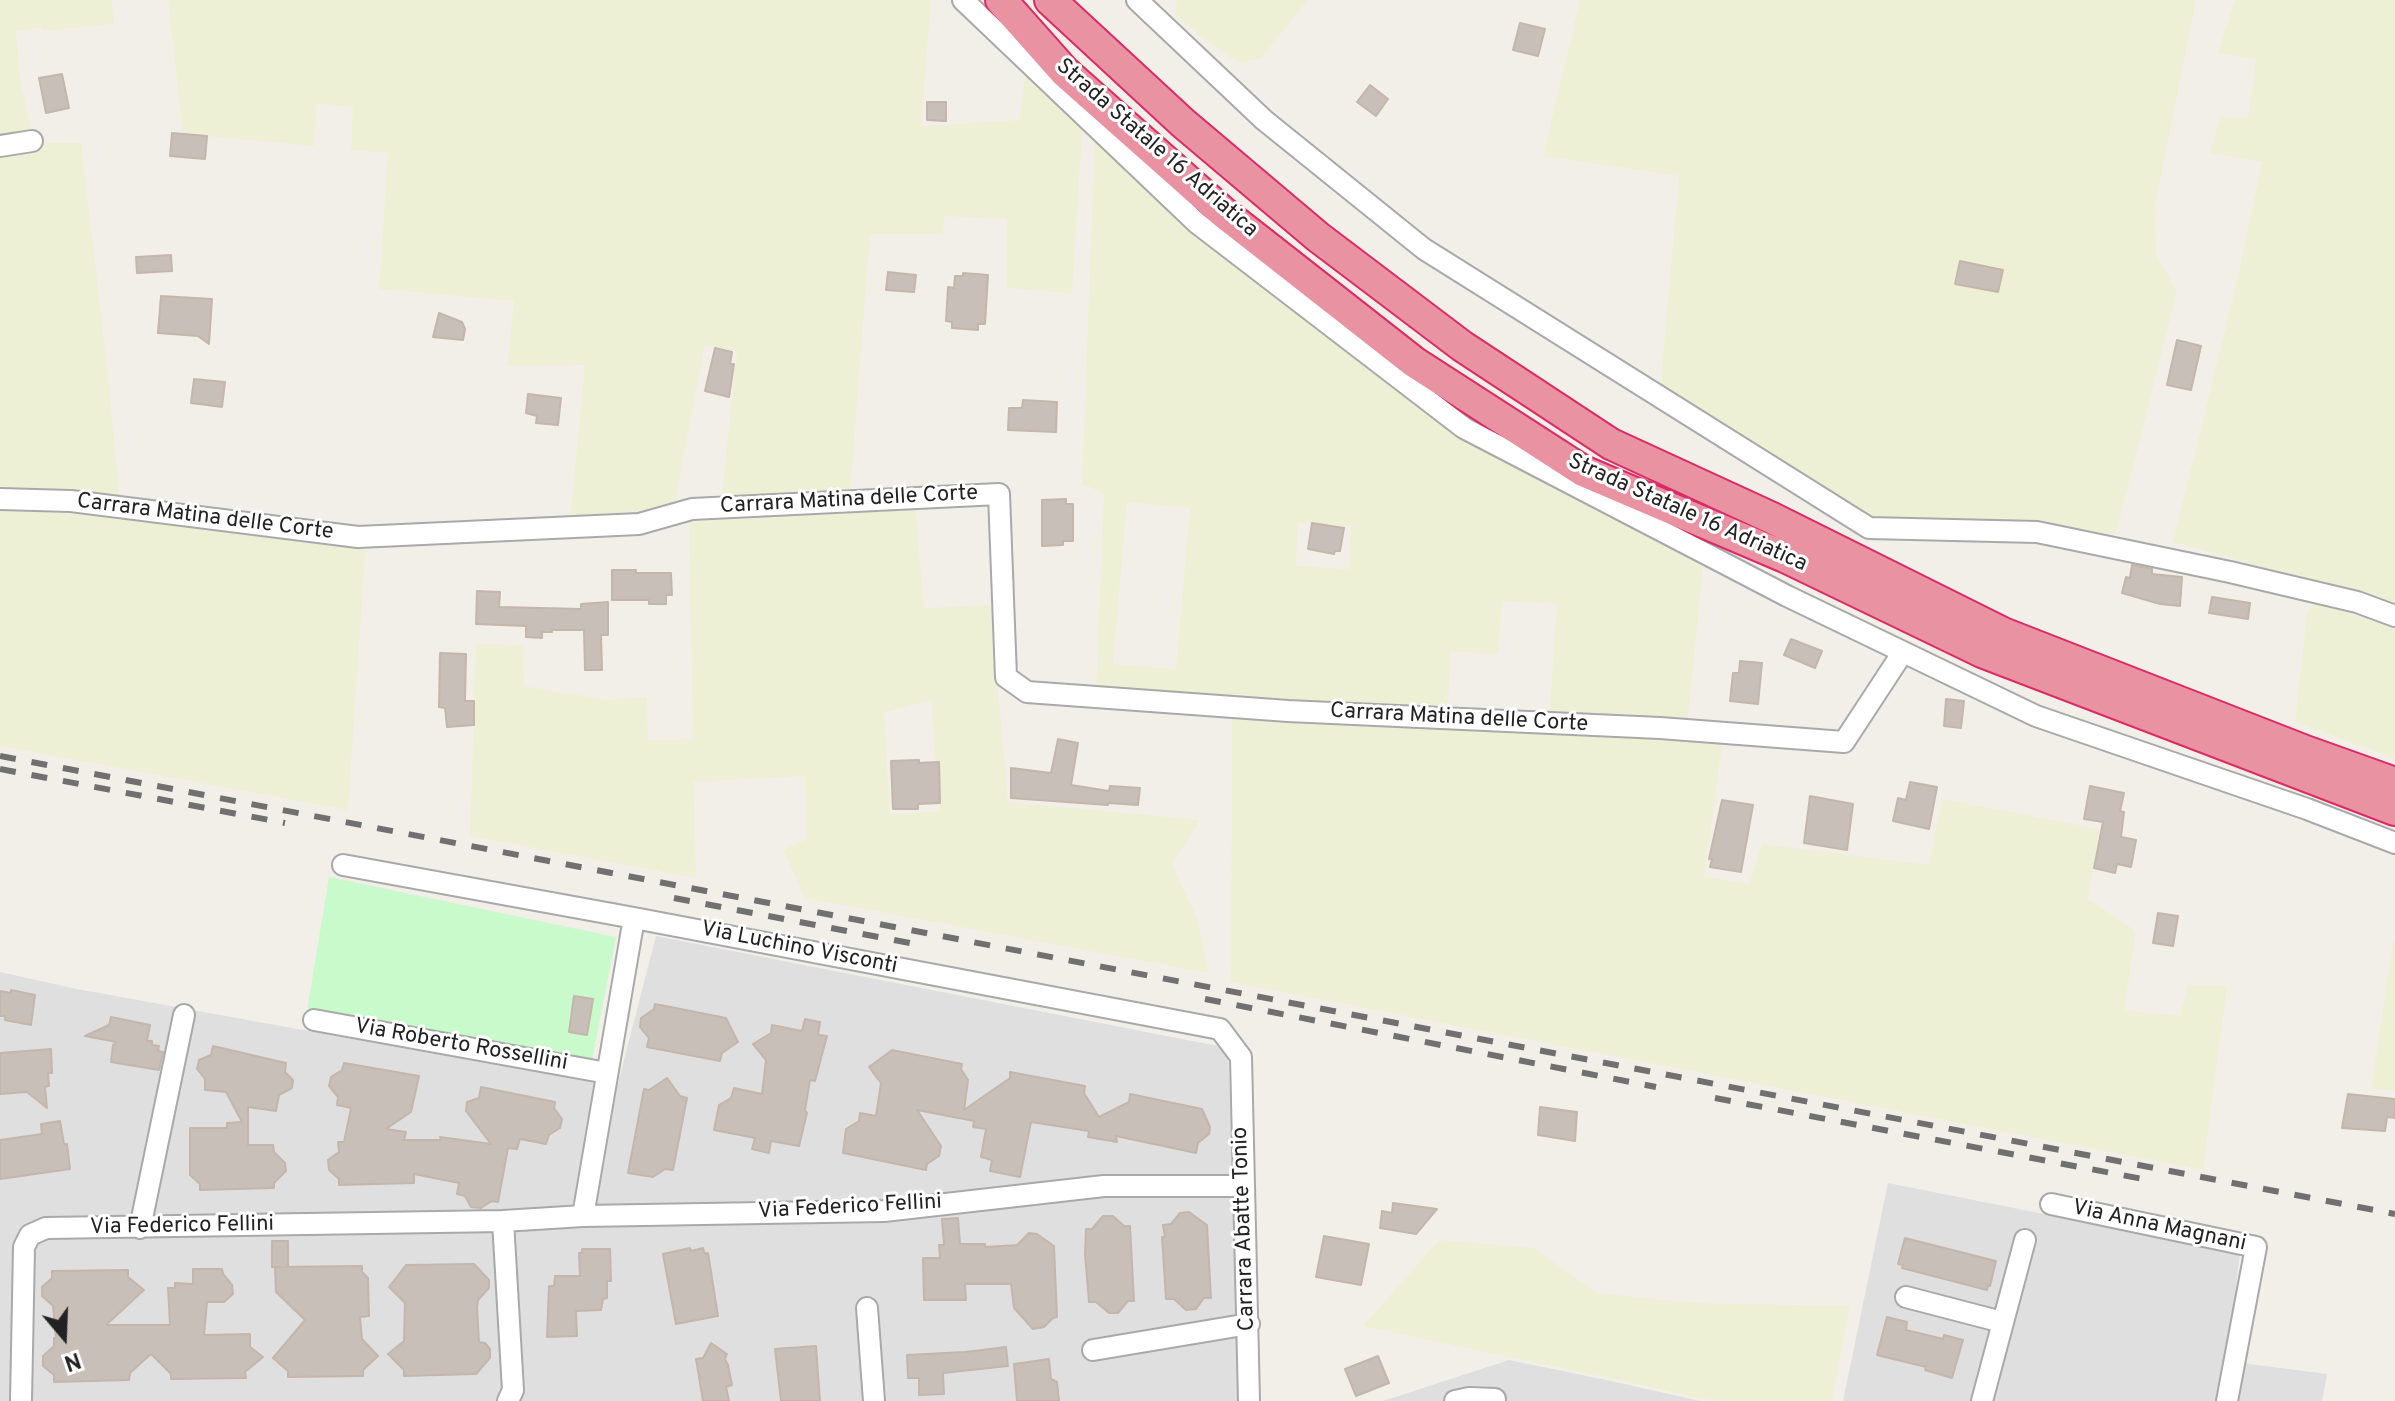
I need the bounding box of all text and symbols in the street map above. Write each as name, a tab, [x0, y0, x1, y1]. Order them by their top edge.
street label: Strada Statale 16 Adriatica	[1050, 54, 1262, 244]
street label: Strada Statale 16 Adriatica	[1563, 449, 1811, 579]
street label: Carrara Matina delle Corte	[719, 481, 979, 521]
street label: Carrara Matina delle Corte	[75, 489, 335, 547]
street label: Carrara Matina delle Corte	[1329, 699, 1589, 739]
street label: Via Luchino Visconti	[699, 917, 899, 981]
street label: Via Roberto Rossellini	[352, 1014, 570, 1078]
street label: Carrara Abatte Tonio	[1228, 1126, 1262, 1332]
street label: Via Federico Fellini	[757, 1190, 943, 1226]
street label: Via Anna Magnani	[2070, 1196, 2248, 1258]
street label: Via Federico Fellini	[90, 1212, 274, 1242]
north arrow	[24, 1297, 104, 1377]
text: N	[60, 1345, 84, 1375]

